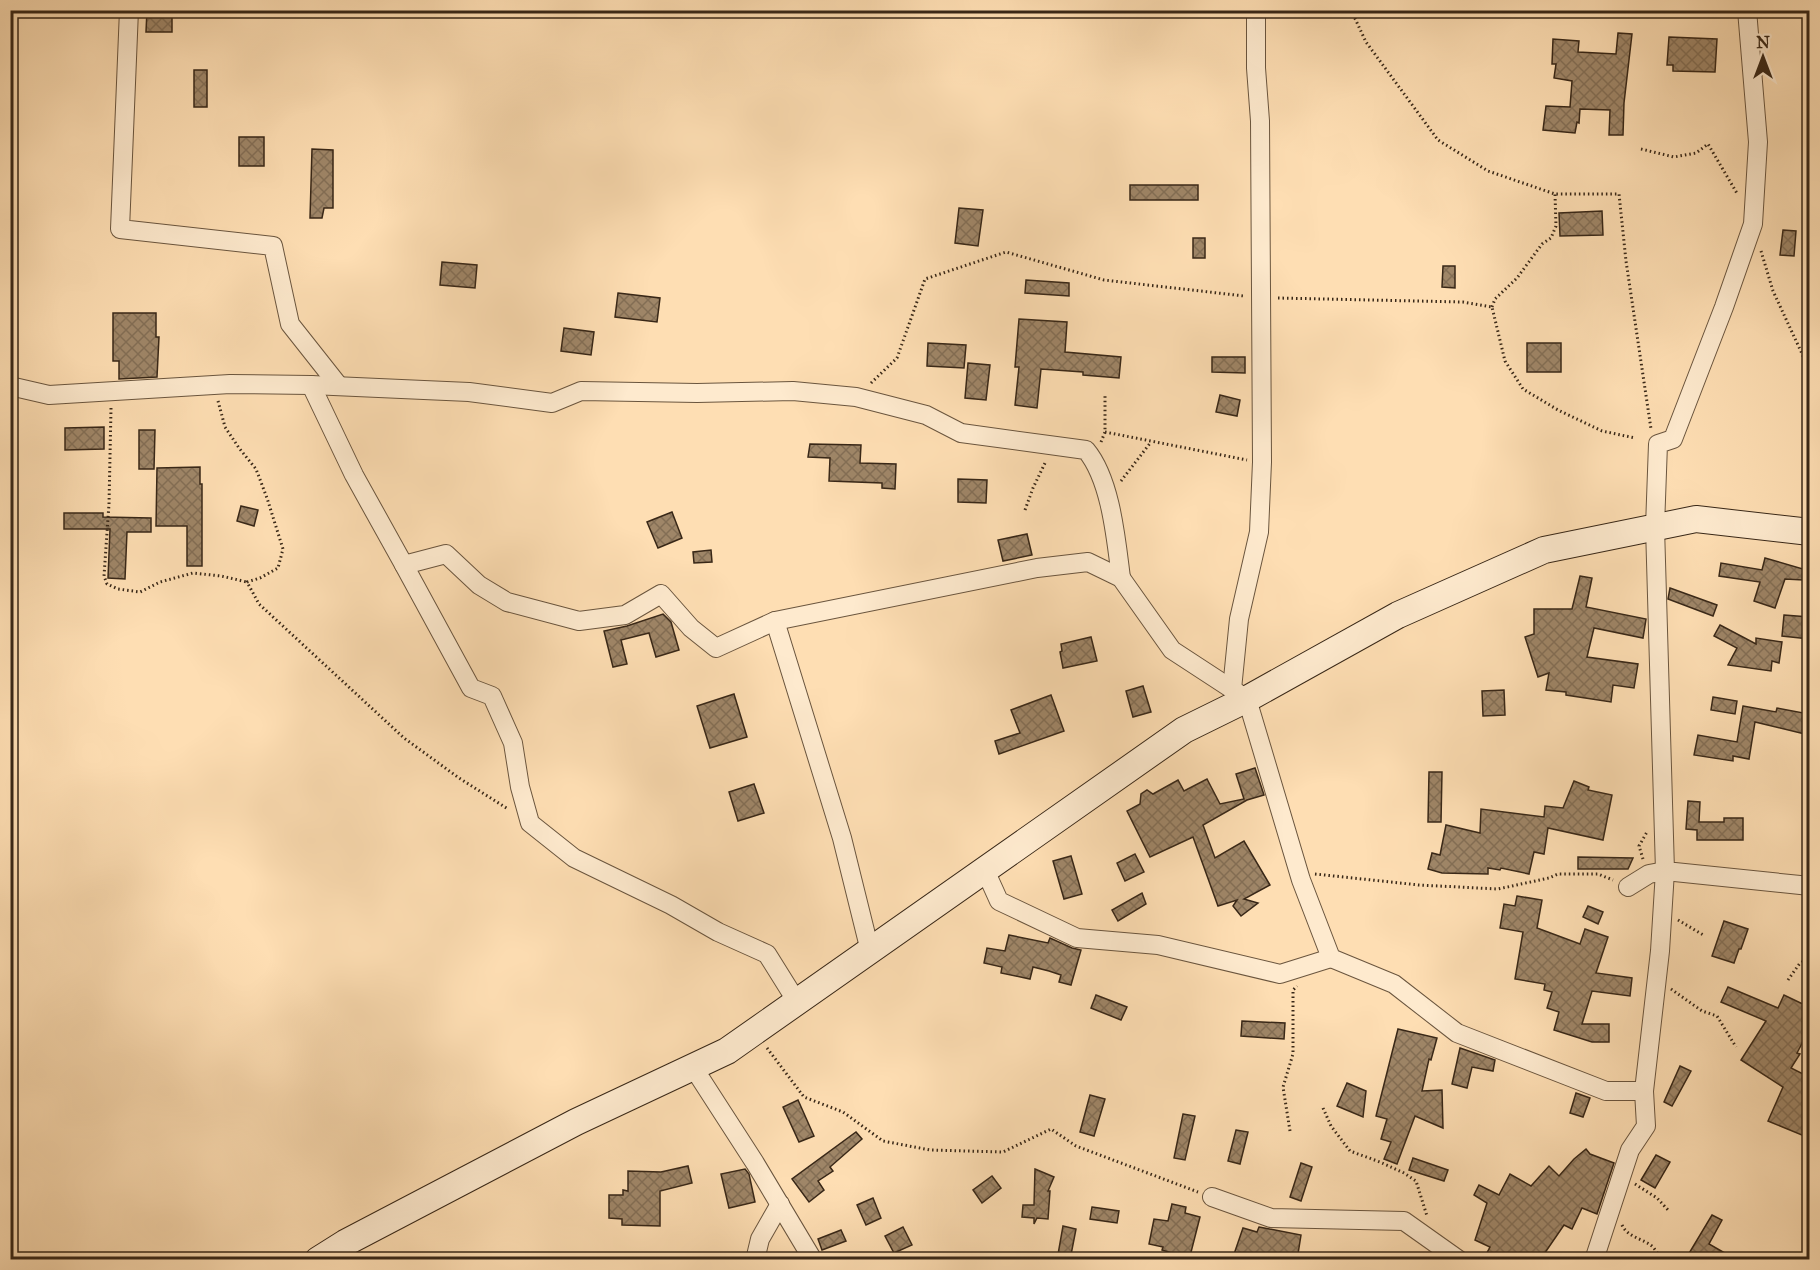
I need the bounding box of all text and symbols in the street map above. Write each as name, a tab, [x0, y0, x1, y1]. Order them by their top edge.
north arrow	[1733, 27, 1793, 87]
text: N	[1756, 33, 1770, 52]

